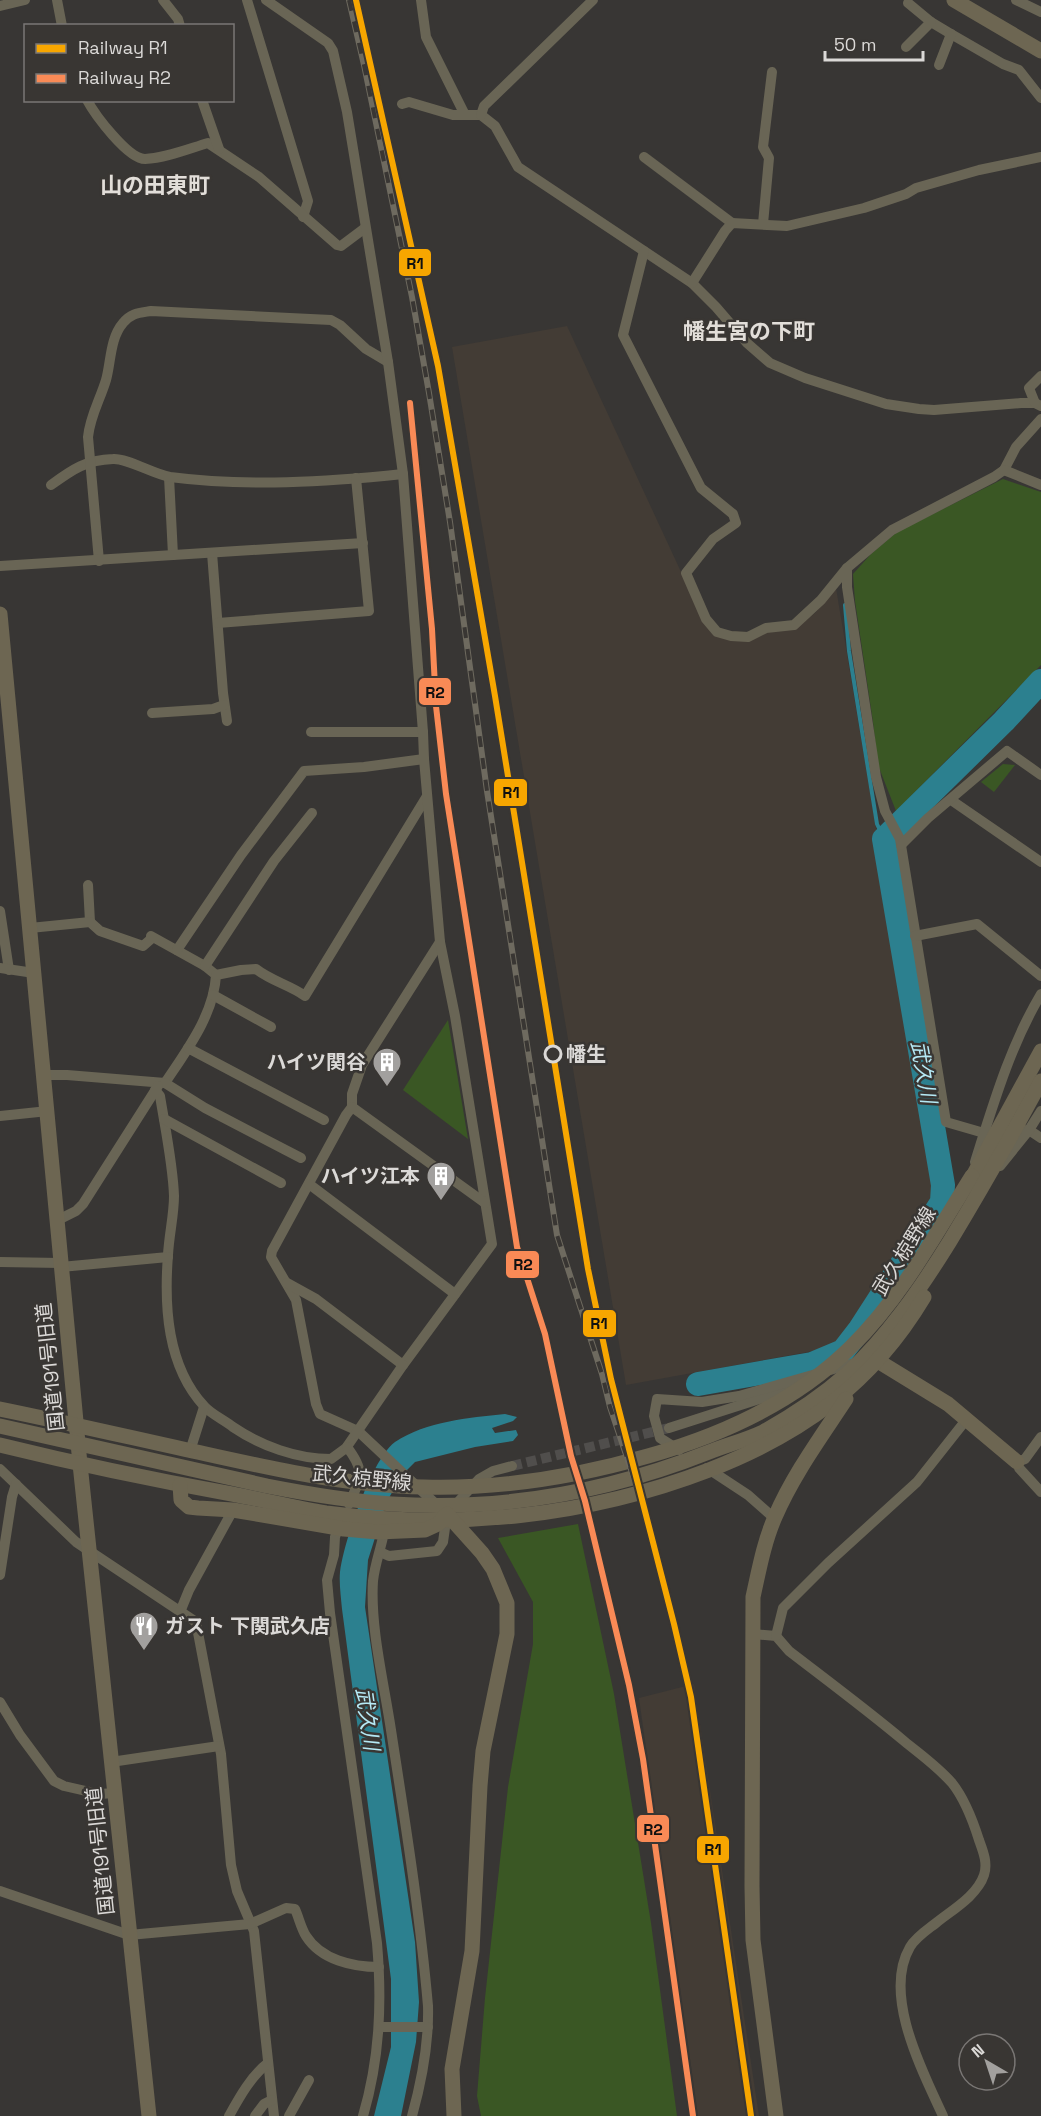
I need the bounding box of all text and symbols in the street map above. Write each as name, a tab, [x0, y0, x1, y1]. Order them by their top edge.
legend	[24, 24, 234, 102]
scale bar	[825, 24, 922, 62]
text: 50 m	[834, 33, 876, 56]
text: Railway R1	[78, 36, 167, 59]
text: Railway R2	[78, 66, 171, 89]
district label: 山の田東町	[100, 171, 210, 199]
line badge: R1	[398, 248, 432, 277]
text: R1	[406, 253, 424, 274]
district label: 幡生宮の下町	[683, 317, 815, 345]
line badge: R2	[418, 677, 452, 706]
text: R2	[425, 682, 445, 703]
line badge: R1	[493, 778, 528, 807]
text: R1	[502, 782, 520, 803]
water label: 武久川	[905, 1039, 943, 1107]
place label: 幡生	[566, 1041, 606, 1067]
marker: 幡生	[544, 1045, 562, 1063]
building icon: ハイツ関谷	[371, 1046, 403, 1088]
place label: ハイツ関谷	[266, 1049, 366, 1075]
building icon: ハイツ江本	[425, 1160, 457, 1202]
place label: ハイツ江本	[320, 1163, 420, 1189]
street label: 武久椋野線	[866, 1202, 942, 1300]
line badge: R2	[505, 1250, 540, 1279]
text: R2	[513, 1254, 533, 1275]
street label: 国道191号旧道	[30, 1302, 70, 1432]
line badge: R1	[582, 1309, 617, 1338]
text: R1	[590, 1313, 608, 1334]
street label: 武久椋野線	[311, 1460, 413, 1496]
restaurant icon: ガスト 下関武久店	[128, 1610, 160, 1652]
place label: ガスト 下関武久店	[165, 1613, 330, 1639]
water label: 武久川	[350, 1686, 386, 1754]
street label: 国道191号旧道	[80, 1786, 120, 1916]
line badge: R2	[636, 1814, 670, 1843]
text: R2	[643, 1819, 663, 1840]
line badge: R1	[696, 1835, 730, 1864]
text: R1	[704, 1839, 722, 1860]
north arrow	[957, 2032, 1017, 2092]
text: N	[967, 2039, 989, 2062]

